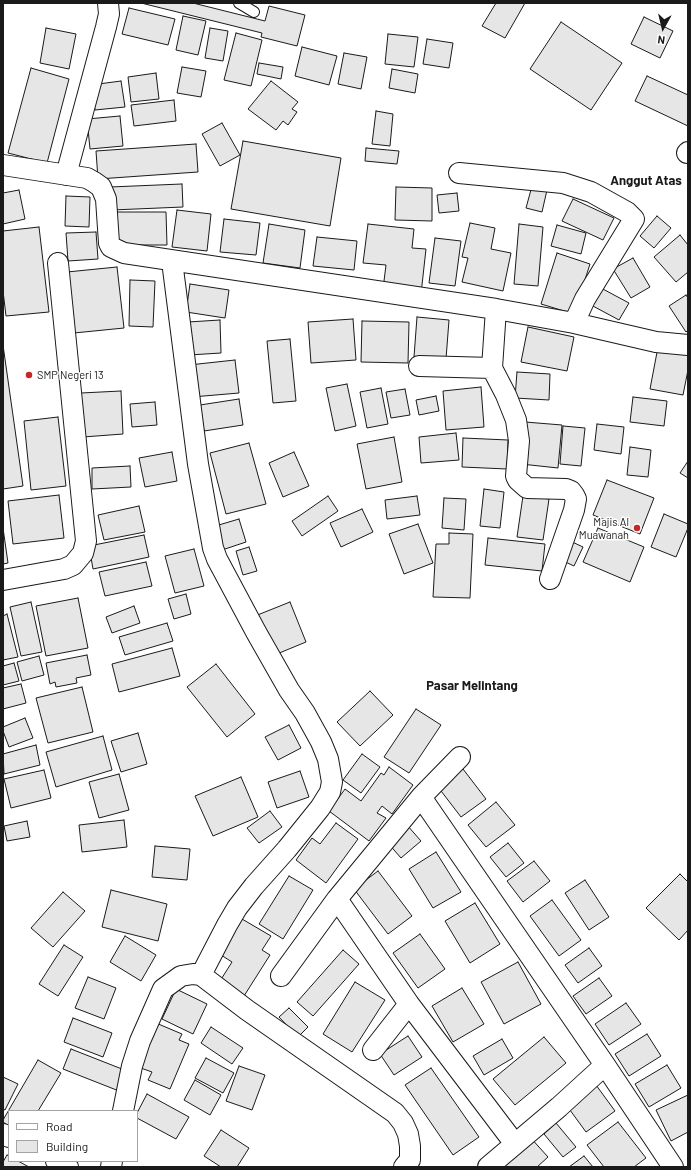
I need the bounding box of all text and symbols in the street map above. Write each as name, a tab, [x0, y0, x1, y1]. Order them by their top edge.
north arrow	[643, 8, 683, 48]
text: N	[657, 33, 666, 47]
district label: Anggut Atas	[610, 173, 682, 189]
place label: SMP Negeri 13	[37, 368, 104, 382]
marker: SMP Negeri 13	[24, 370, 34, 380]
place label: Majis Al Muawanah	[579, 515, 629, 541]
marker: Majis Al Muawanah	[632, 523, 642, 533]
district label: Pasar Melintang	[426, 678, 518, 694]
legend	[8, 1110, 138, 1162]
text: Road	[46, 1119, 73, 1133]
text: Building	[46, 1139, 88, 1153]

